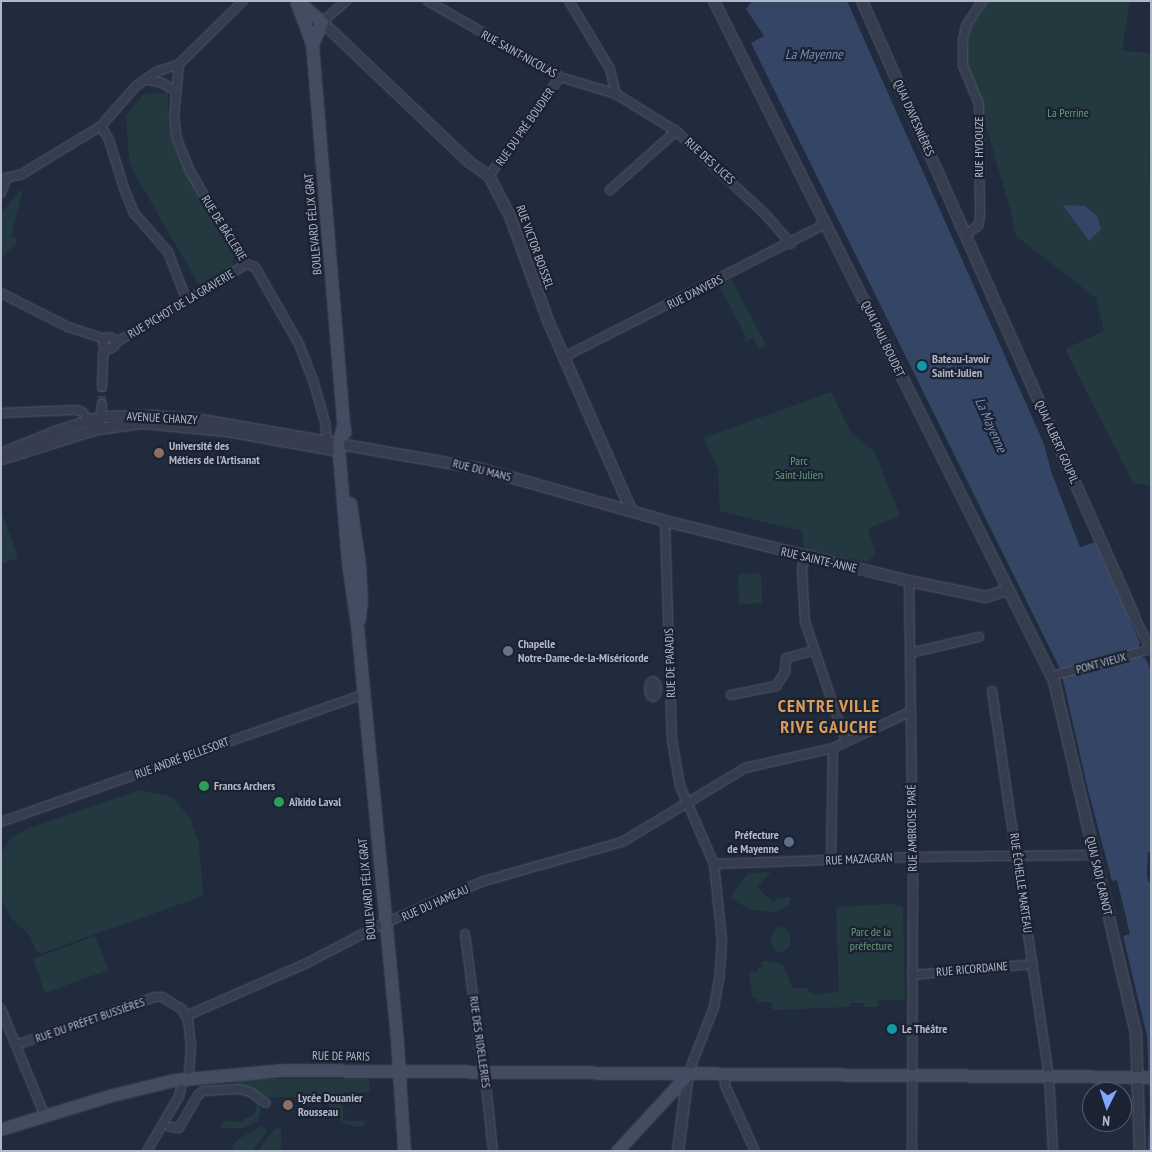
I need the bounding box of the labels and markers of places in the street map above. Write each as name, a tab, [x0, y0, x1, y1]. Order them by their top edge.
place label: Bateau-lavoir Saint-Julien	[932, 352, 989, 380]
marker: Bateau-lavoir Saint-Julien	[916, 360, 928, 372]
place label: Université des Métiers de l'Artisanat	[169, 439, 260, 467]
marker: Université des Métiers de l'Artisanat	[153, 447, 165, 459]
place label: Chapelle Notre-Dame-de-la-Miséricorde	[518, 637, 649, 665]
marker: Chapelle Notre-Dame-de-la-Miséricorde	[502, 645, 514, 657]
place label: Francs Archers	[214, 779, 276, 793]
marker: Francs Archers	[198, 780, 210, 792]
place label: Aîkido Laval	[289, 795, 341, 809]
marker: Aîkido Laval	[273, 796, 285, 808]
place label: Préfecture de Mayenne	[727, 828, 779, 856]
marker: Préfecture de Mayenne	[783, 836, 795, 848]
place label: Le Théâtre	[902, 1022, 948, 1036]
marker: Le Théâtre	[886, 1023, 898, 1035]
place label: Lycée Douanier Rousseau	[298, 1091, 363, 1119]
marker: Lycée Douanier Rousseau	[282, 1099, 294, 1111]

